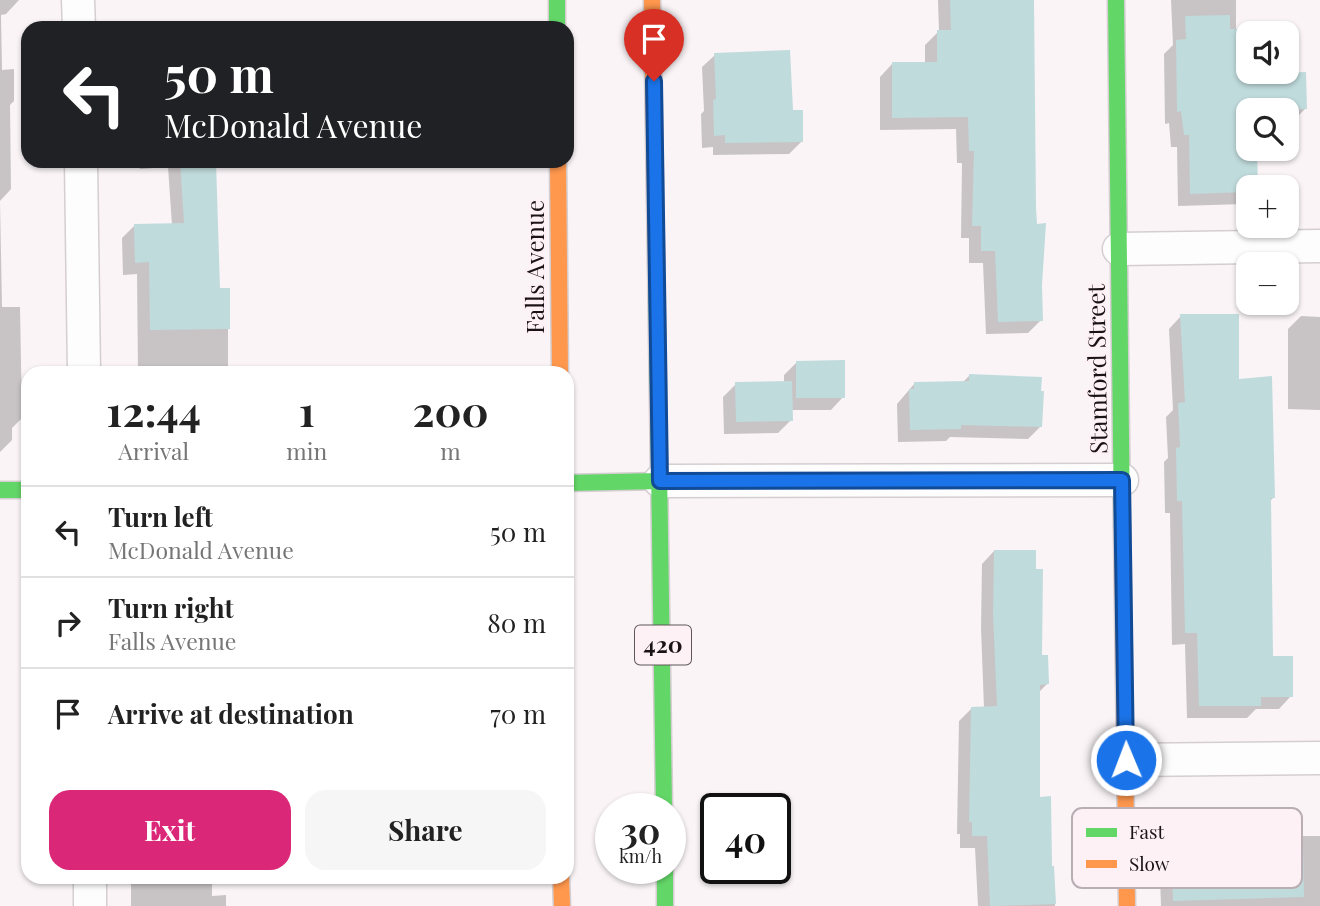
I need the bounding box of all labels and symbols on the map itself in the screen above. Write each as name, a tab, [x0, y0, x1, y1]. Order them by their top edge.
pin	[624, 9, 684, 81]
street label: Falls Avenue	[518, 200, 550, 334]
street label: Stamford Street	[1079, 283, 1113, 454]
road number: 420	[635, 625, 691, 664]
position arrow	[1089, 723, 1163, 797]
speed limit sign: 40	[700, 793, 791, 884]
legend	[1072, 808, 1302, 888]
text: Fast	[1129, 818, 1165, 844]
text: Slow	[1129, 850, 1170, 876]

